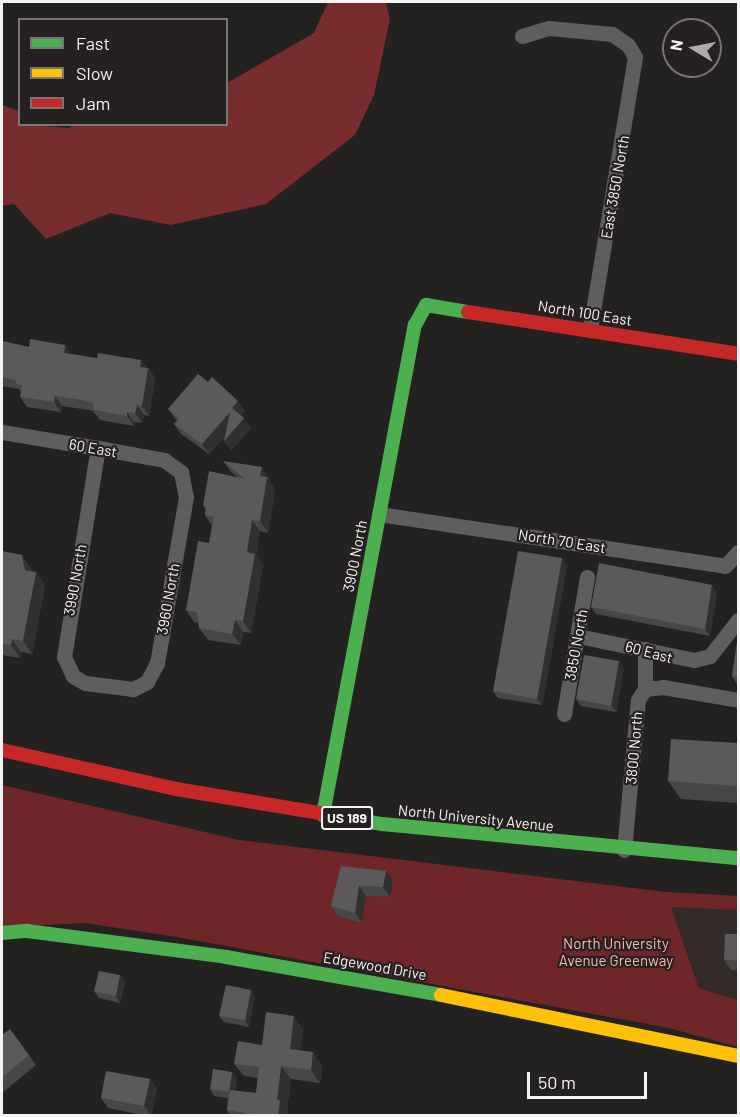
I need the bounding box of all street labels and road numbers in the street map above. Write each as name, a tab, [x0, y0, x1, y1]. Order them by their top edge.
street label: East 3850 North	[597, 134, 633, 240]
street label: North 100 East	[537, 297, 633, 329]
street label: 60 East	[68, 435, 118, 461]
street label: 3900 North	[339, 518, 371, 594]
street label: North 70 East	[517, 525, 607, 557]
street label: 3990 North	[60, 543, 90, 617]
street label: 3960 North	[153, 562, 183, 636]
street label: 3850 North	[561, 608, 591, 682]
street label: 60 East	[623, 637, 675, 667]
street label: 3800 North	[622, 711, 646, 785]
street label: North University Avenue	[397, 801, 555, 835]
road number: US 189	[320, 807, 374, 829]
street label: Edgewood Drive	[322, 948, 428, 984]

